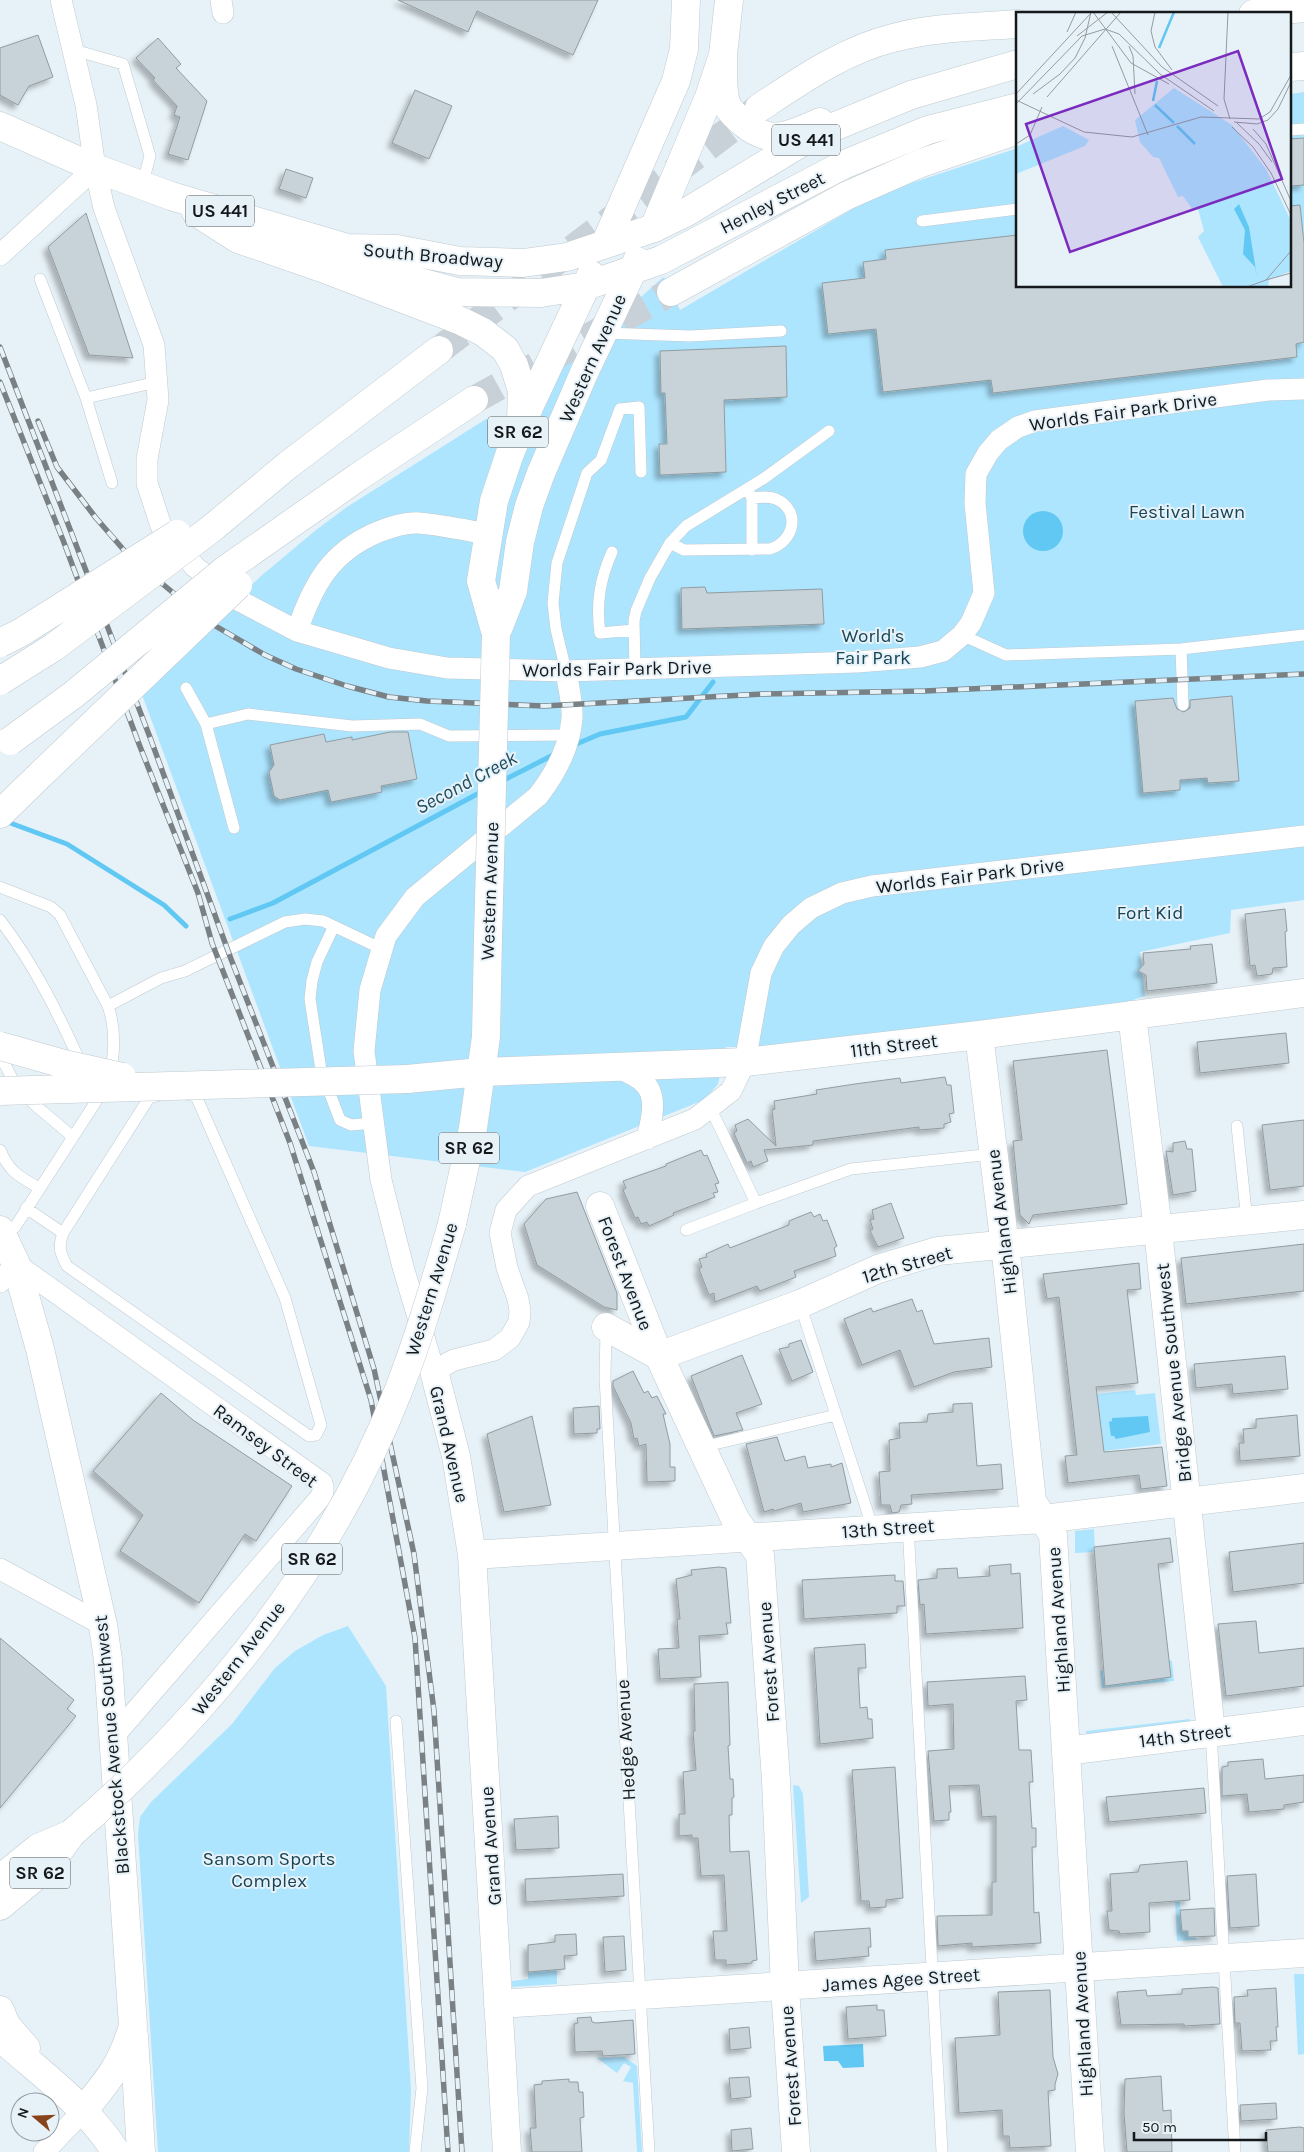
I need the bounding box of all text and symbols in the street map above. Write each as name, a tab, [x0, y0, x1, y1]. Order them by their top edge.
inset map	[1016, 12, 1292, 288]
road number: US 441	[772, 124, 840, 156]
street label: Henley Street	[716, 167, 828, 239]
road number: US 441	[186, 196, 254, 227]
street label: South Broadway	[362, 239, 504, 273]
street label: Western Avenue	[555, 291, 631, 426]
street label: Worlds Fair Park Drive	[1028, 388, 1218, 436]
road number: SR 62	[488, 417, 548, 448]
park label: Festival Lawn	[1129, 501, 1245, 523]
park label: World's Fair Park	[835, 625, 911, 669]
street label: Worlds Fair Park Drive	[522, 656, 712, 682]
water label: Second Creek	[412, 746, 522, 819]
street label: Western Avenue	[477, 821, 503, 961]
street label: Worlds Fair Park Drive	[875, 854, 1065, 898]
park label: Fort Kid	[1117, 902, 1183, 924]
street label: 11th Street	[849, 1030, 939, 1062]
road number: SR 62	[439, 1132, 499, 1164]
street label: Highland Avenue	[982, 1148, 1022, 1296]
street label: Forest Avenue	[593, 1213, 657, 1334]
street label: Western Avenue	[401, 1220, 463, 1359]
street label: 12th Street	[860, 1242, 955, 1288]
street label: Bridge Avenue Southwest	[1152, 1262, 1196, 1484]
street label: Grand Avenue	[425, 1384, 473, 1505]
street label: Ramsey Street	[209, 1399, 322, 1492]
street label: 13th Street	[841, 1515, 935, 1543]
road number: SR 62	[282, 1544, 342, 1575]
street label: Highland Avenue	[1043, 1546, 1075, 1694]
street label: Western Avenue	[188, 1597, 290, 1720]
street label: Forest Avenue	[754, 1601, 784, 1723]
street label: Blackstock Avenue Southwest	[90, 1614, 134, 1876]
street label: Hedge Avenue	[612, 1679, 640, 1801]
street label: 14th Street	[1138, 1719, 1232, 1753]
street label: Grand Avenue	[476, 1786, 506, 1906]
park label: Sansom Sports Complex	[202, 1848, 336, 1892]
road number: SR 62	[10, 1858, 70, 1889]
street label: Highland Avenue	[1068, 1950, 1098, 2097]
street label: James Agee Street	[822, 1964, 981, 1996]
street label: Forest Avenue	[776, 2005, 806, 2127]
north arrow	[10, 2092, 60, 2142]
text: N	[14, 2105, 33, 2120]
scale bar	[1134, 2110, 1266, 2142]
text: 50 m	[1142, 2118, 1177, 2136]

